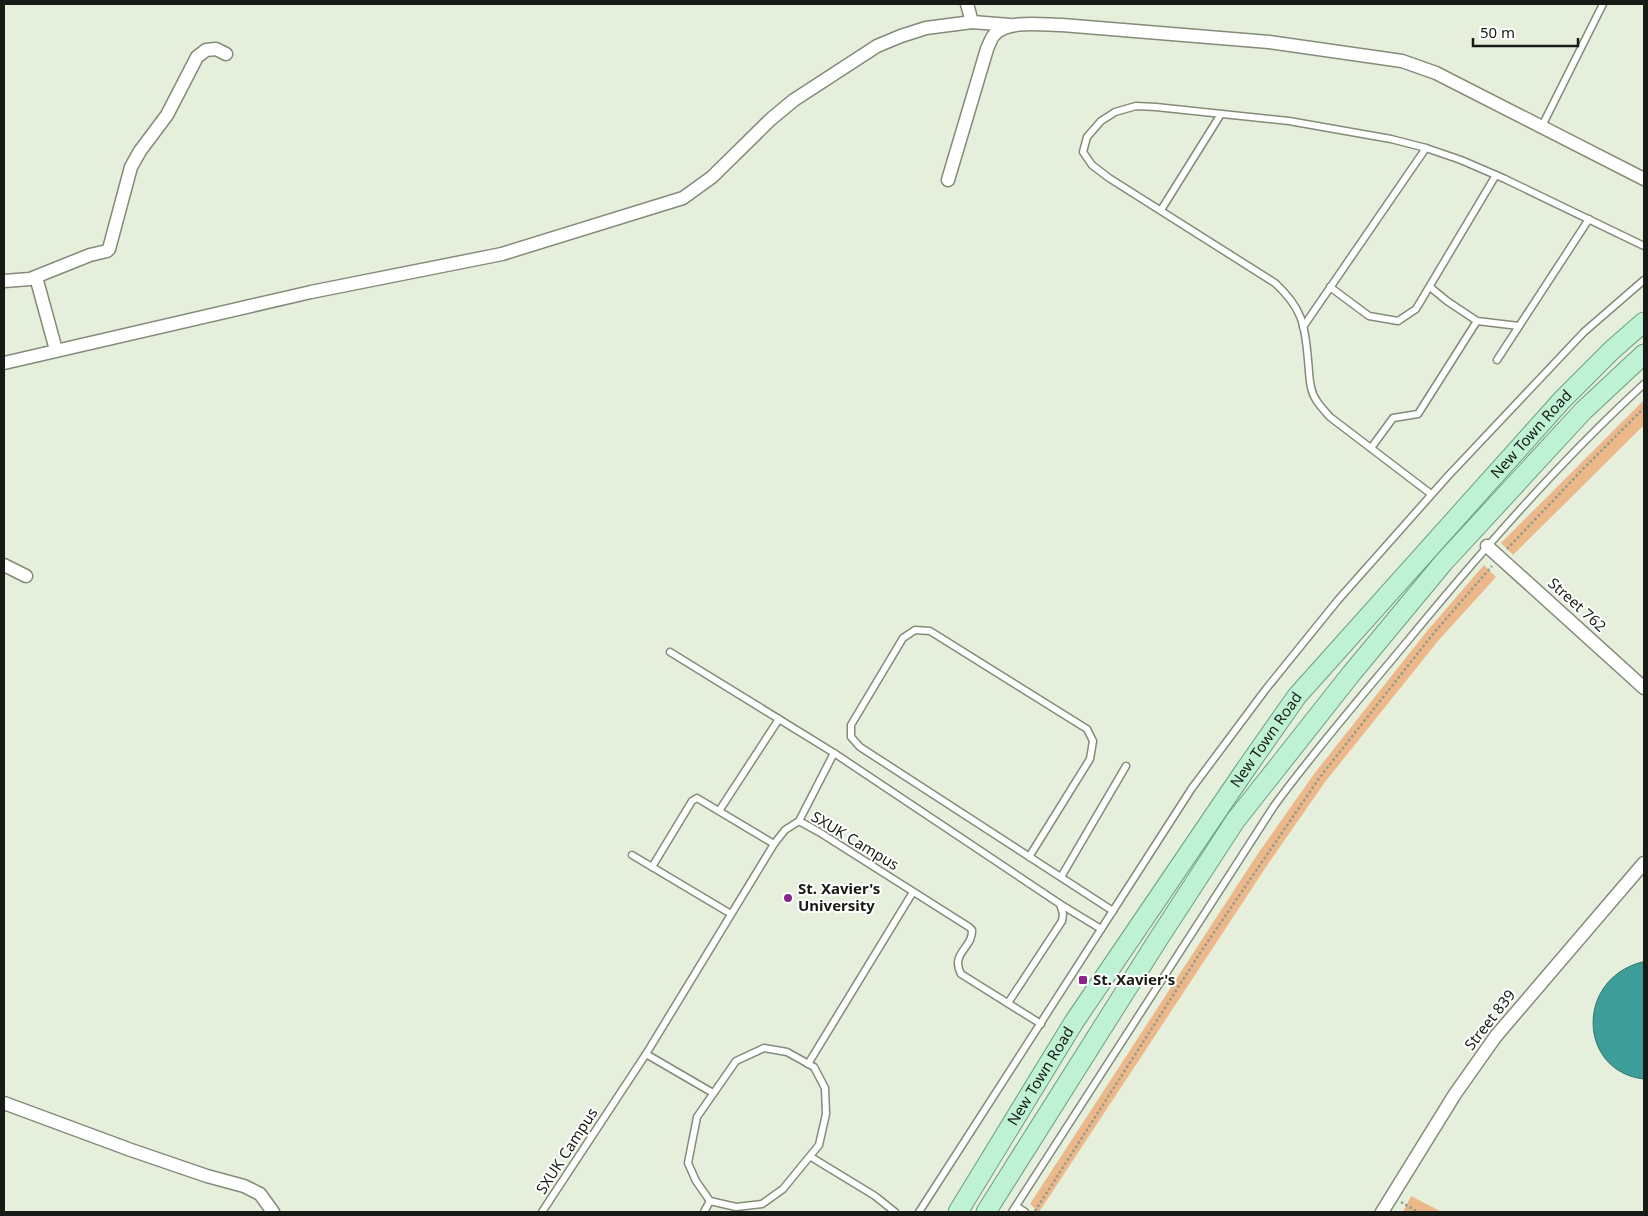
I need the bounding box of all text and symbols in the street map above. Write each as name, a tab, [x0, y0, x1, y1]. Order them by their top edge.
scale bar	[1473, 15, 1578, 47]
text: 50 m	[1480, 22, 1515, 42]
street label: New Town Road	[1486, 385, 1576, 482]
street label: Street 762	[1544, 573, 1611, 636]
street label: New Town Road	[1225, 688, 1306, 791]
street label: SXUK Campus	[808, 806, 903, 874]
place label: St. Xavier's University	[798, 878, 880, 915]
marker: St. Xavier's University	[782, 892, 794, 904]
place label: St. Xavier's	[1093, 969, 1175, 989]
marker: St. Xavier's	[1077, 974, 1089, 986]
street label: Street 839	[1459, 985, 1519, 1054]
street label: New Town Road	[1002, 1023, 1078, 1129]
street label: SXUK Campus	[531, 1104, 601, 1197]

